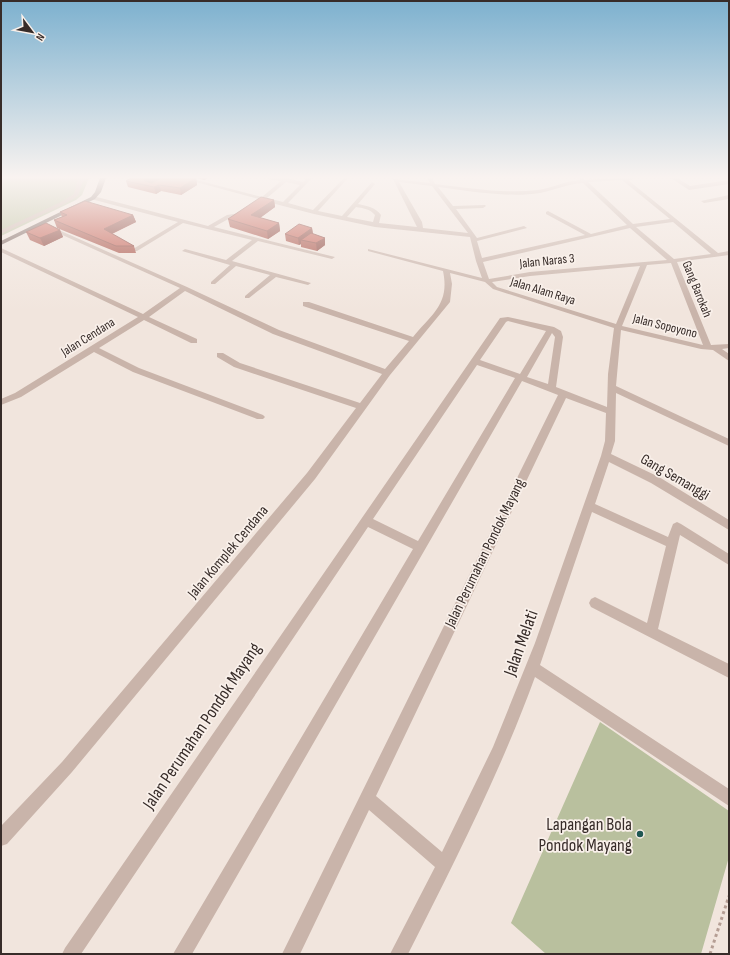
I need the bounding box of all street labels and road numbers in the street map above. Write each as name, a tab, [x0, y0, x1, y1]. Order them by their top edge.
street label: Jalan Naras 3	[518, 250, 575, 272]
street label: Gang Barokah	[678, 258, 716, 320]
street label: Jalan Alam Raya	[508, 273, 577, 308]
street label: Jalan Sopoyono	[630, 310, 699, 342]
street label: Jalan Cendana	[57, 314, 118, 360]
street label: Gang Semanggi	[637, 450, 713, 505]
street label: Jalan Perumahan Pondok Mayang	[440, 475, 529, 632]
street label: Jalan Komplek Cendana	[183, 501, 273, 603]
street label: Jalan Melati	[499, 607, 543, 680]
street label: Jalan Perumahan Pondok Mayang	[138, 639, 266, 814]

